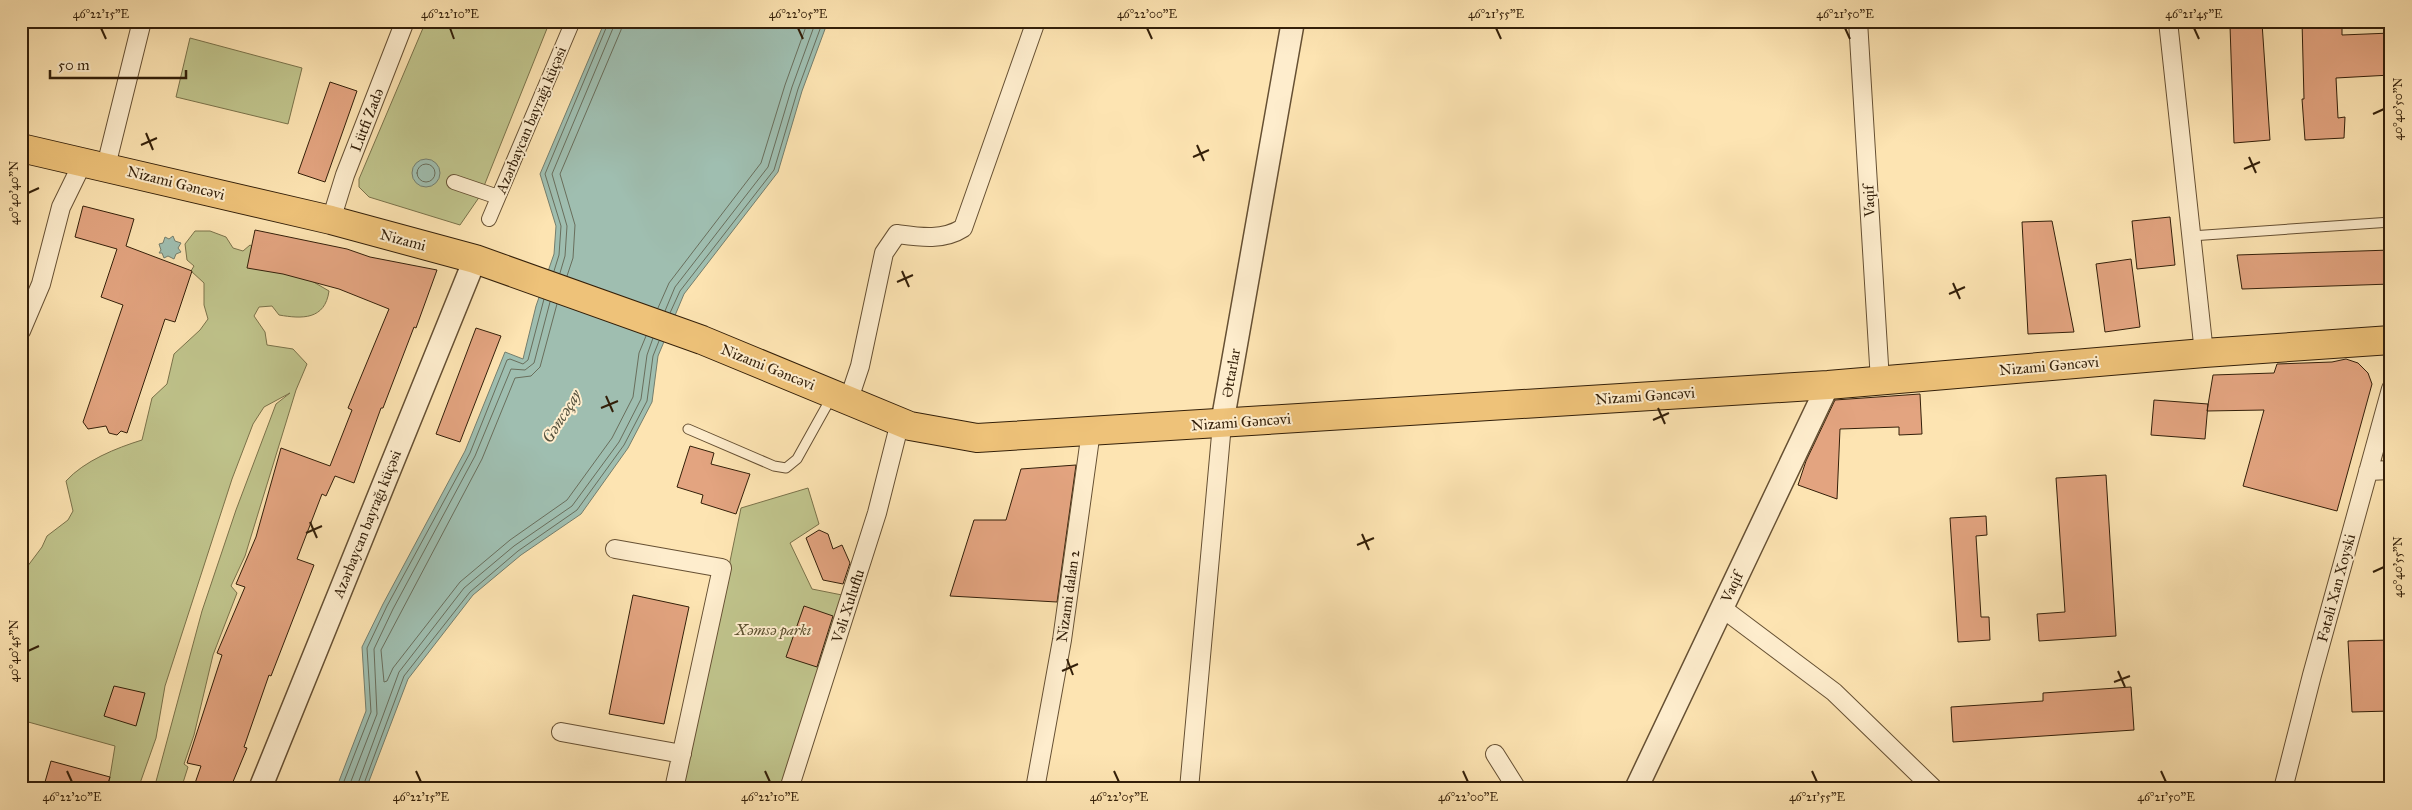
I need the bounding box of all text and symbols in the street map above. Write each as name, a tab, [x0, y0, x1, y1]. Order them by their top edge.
text: 46°22'15"E	[73, 7, 130, 21]
text: 46°22'10"E	[421, 7, 479, 21]
text: 46°22'05"E	[769, 7, 828, 21]
text: 46°22'00"E	[1117, 7, 1177, 21]
text: 46°21'55"E	[1468, 7, 1524, 21]
text: 46°21'50"E	[1816, 7, 1874, 21]
text: 46°21'45"E	[2165, 7, 2223, 21]
street label: Azərbaycan bayrağı küçəsi	[491, 44, 570, 197]
scale bar	[50, 48, 186, 80]
text: 50 m	[58, 56, 90, 74]
text: 40°40'50"N	[2391, 78, 2405, 141]
street label: Lütfi Zadə	[347, 86, 387, 154]
text: 40°40'40"N	[7, 161, 21, 225]
street label: Nizami Gəncəvi	[125, 162, 227, 204]
street label: Vaqif	[1859, 182, 1880, 218]
street label: Nizami	[378, 225, 428, 255]
street label: Nizami Gəncəvi	[718, 340, 818, 394]
street label: Əttarlar	[1218, 347, 1244, 399]
street label: Nizami Gəncəvi	[1998, 353, 2100, 379]
street label: Nizami Gəncəvi	[1594, 384, 1696, 408]
water label: Gəncəçay	[538, 385, 586, 446]
street label: Nizami Gəncəvi	[1190, 410, 1292, 434]
street label: Azərbaycan bayrağı küçəsi	[329, 447, 405, 602]
street label: Fətəli Xan Xoyski	[2313, 532, 2359, 644]
text: 40°40'55"N	[2391, 536, 2405, 598]
street label: Nizami dalan 2	[1053, 548, 1083, 643]
street label: Vaqif	[1717, 566, 1749, 607]
street label: Vəli Xuluflu	[827, 567, 868, 646]
text: 40°40'45"N	[7, 620, 21, 682]
park label: Xəmsə parkı	[734, 621, 812, 640]
text: 46°22'20"E	[42, 790, 102, 804]
text: 46°22'15"E	[393, 790, 450, 804]
text: 46°22'10"E	[741, 790, 799, 804]
text: 46°22'05"E	[1090, 790, 1149, 804]
text: 46°22'00"E	[1438, 790, 1498, 804]
text: 46°21'55"E	[1789, 790, 1845, 804]
text: 46°21'50"E	[2137, 790, 2195, 804]

